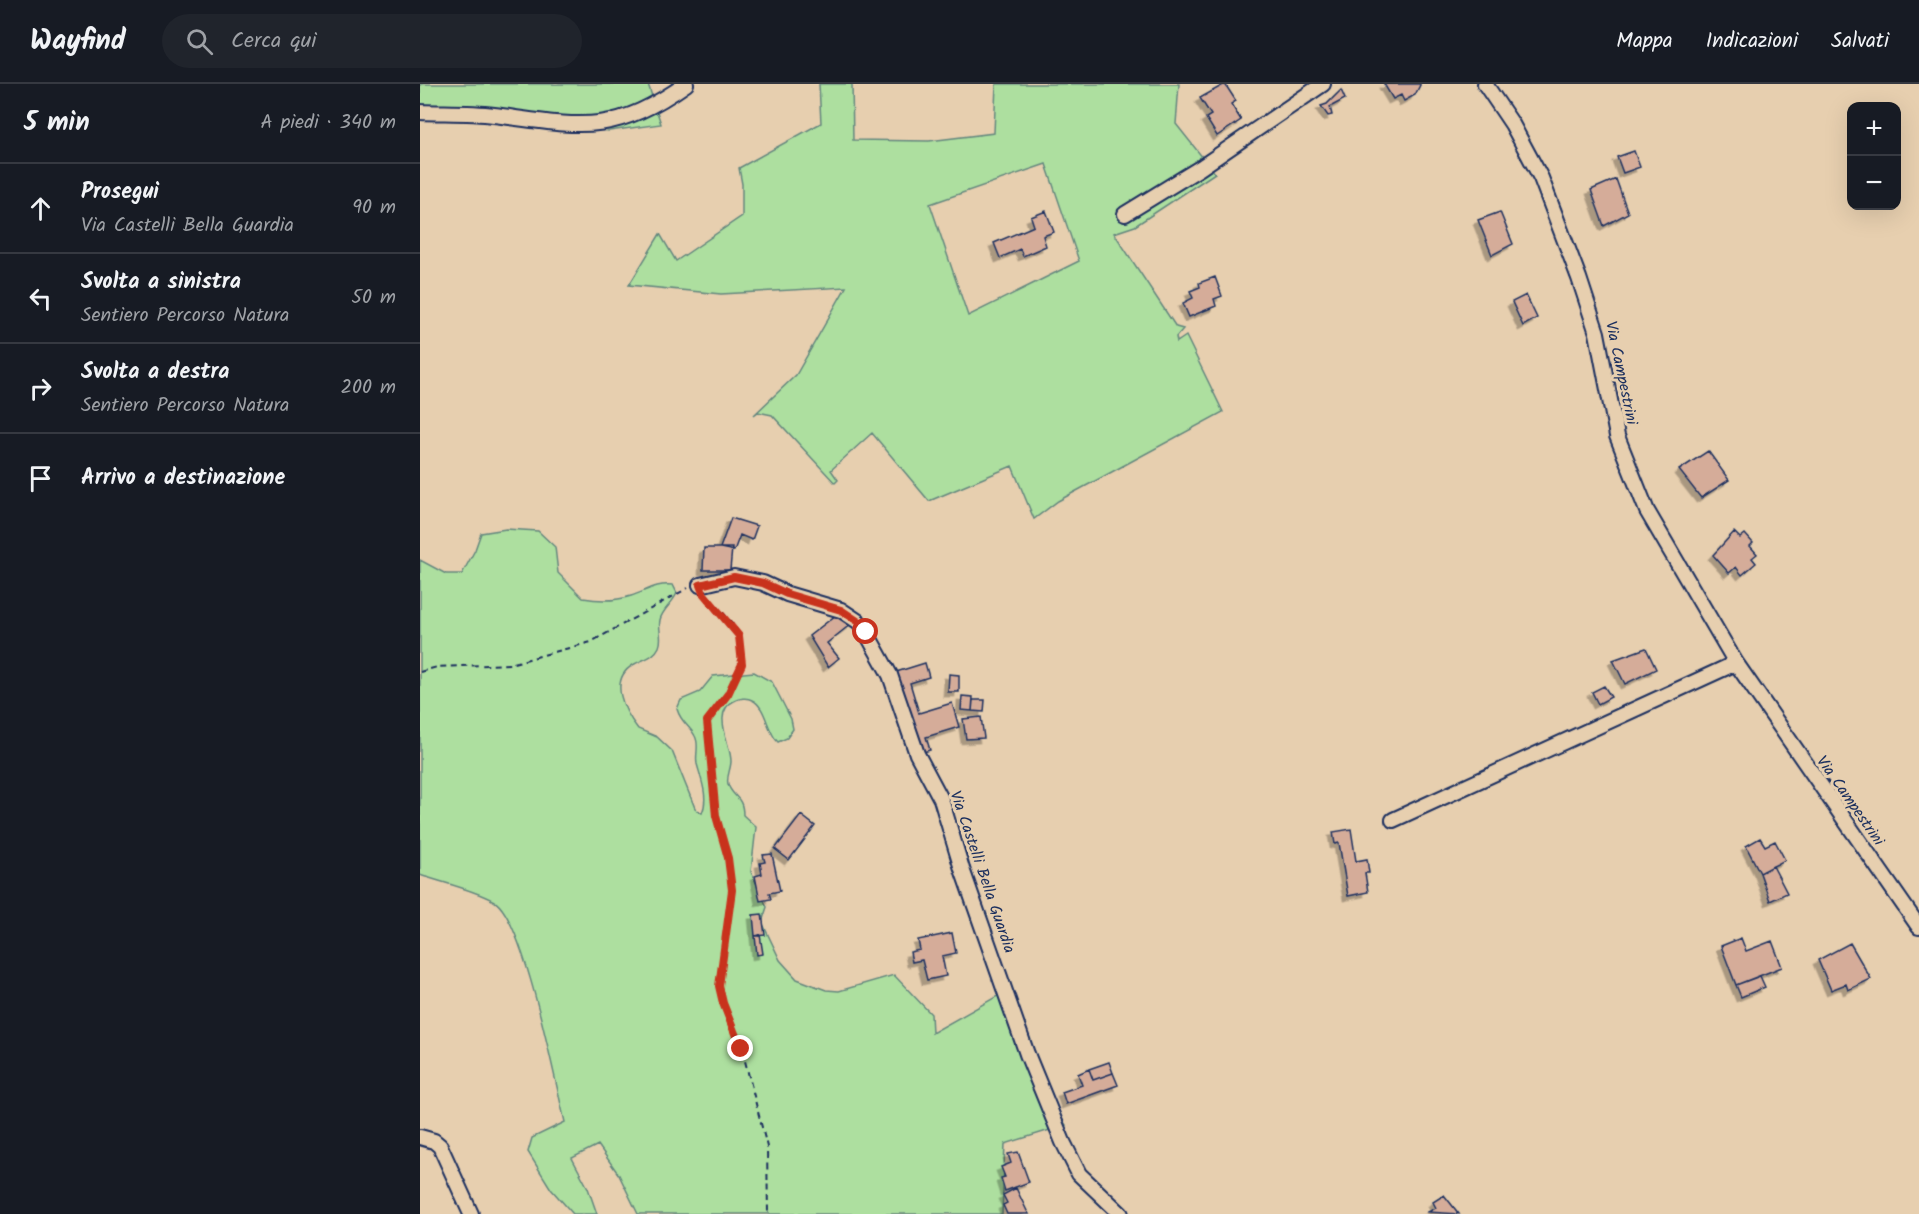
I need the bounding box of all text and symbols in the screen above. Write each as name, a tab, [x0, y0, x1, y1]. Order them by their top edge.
search box	[162, 14, 582, 68]
text: Wayfind	[30, 19, 126, 64]
text: Cerca qui	[231, 24, 316, 59]
icon: search	[183, 25, 216, 58]
text: Mappa	[1616, 25, 1673, 58]
text: Indicazioni	[1706, 25, 1798, 58]
text: Salvati	[1831, 25, 1889, 58]
text: 5 min	[24, 102, 90, 144]
map controls	[1847, 102, 1901, 210]
button: +	[1847, 102, 1901, 156]
text: A piedi · 340 m	[261, 107, 396, 139]
button: −	[1847, 156, 1901, 210]
text: Prosegui	[81, 175, 159, 210]
icon: ahead	[24, 192, 57, 225]
text: 90 m	[352, 192, 396, 224]
text: Via Castelli Bella Guardia	[81, 210, 294, 242]
text: Svolta a sinistra	[81, 265, 241, 300]
icon: left	[24, 282, 57, 315]
text: 50 m	[351, 282, 396, 314]
text: Sentiero Percorso Natura	[81, 300, 289, 332]
street label: Via Campestrini	[1598, 319, 1644, 428]
text: Svolta a destra	[81, 355, 230, 390]
icon: right	[24, 372, 57, 405]
text: 200 m	[340, 372, 396, 404]
text: Sentiero Percorso Natura	[81, 390, 289, 422]
text: Arrivo a destinazione	[81, 461, 285, 496]
icon: arrive	[24, 462, 57, 495]
route start	[852, 618, 878, 644]
street label: Via Campestrini	[1810, 751, 1891, 852]
street label: Via Castelli Bella Guardia	[942, 787, 1022, 957]
route end	[727, 1035, 753, 1061]

